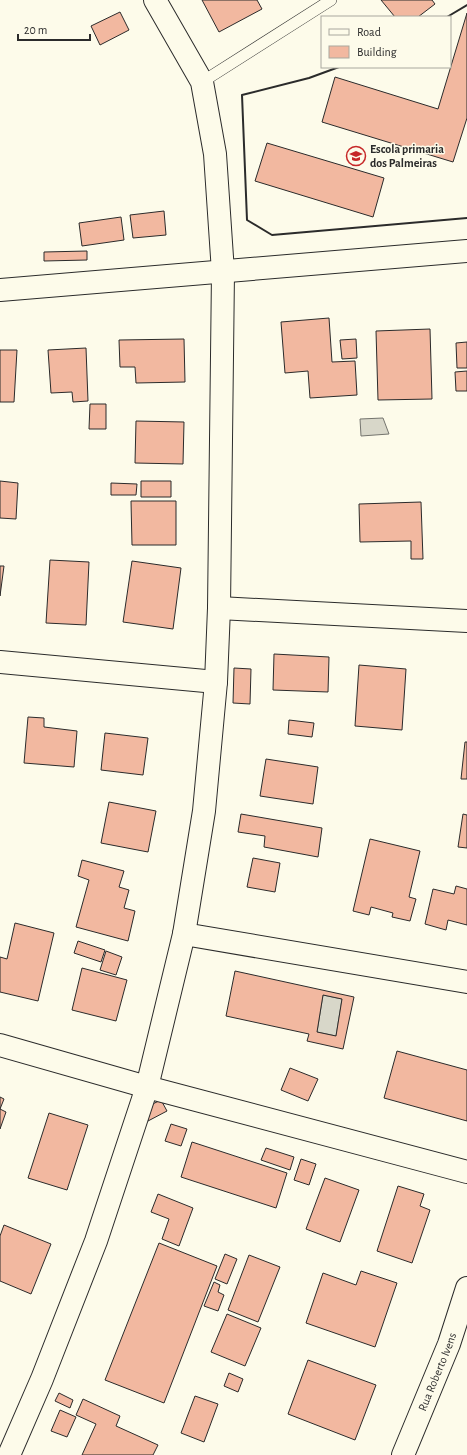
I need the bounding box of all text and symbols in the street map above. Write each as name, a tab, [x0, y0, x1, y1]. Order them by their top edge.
scale bar	[18, 16, 90, 42]
legend	[321, 16, 451, 68]
text: 20 m	[24, 24, 47, 36]
text: Road	[357, 26, 381, 38]
text: Building	[357, 46, 397, 58]
place label: Escola primaria dos Palmeiras	[370, 143, 444, 169]
school or university icon: Escola primaria dos Palmeiras	[345, 145, 367, 167]
street label: Rua Roberto Ivens	[416, 1331, 458, 1413]

